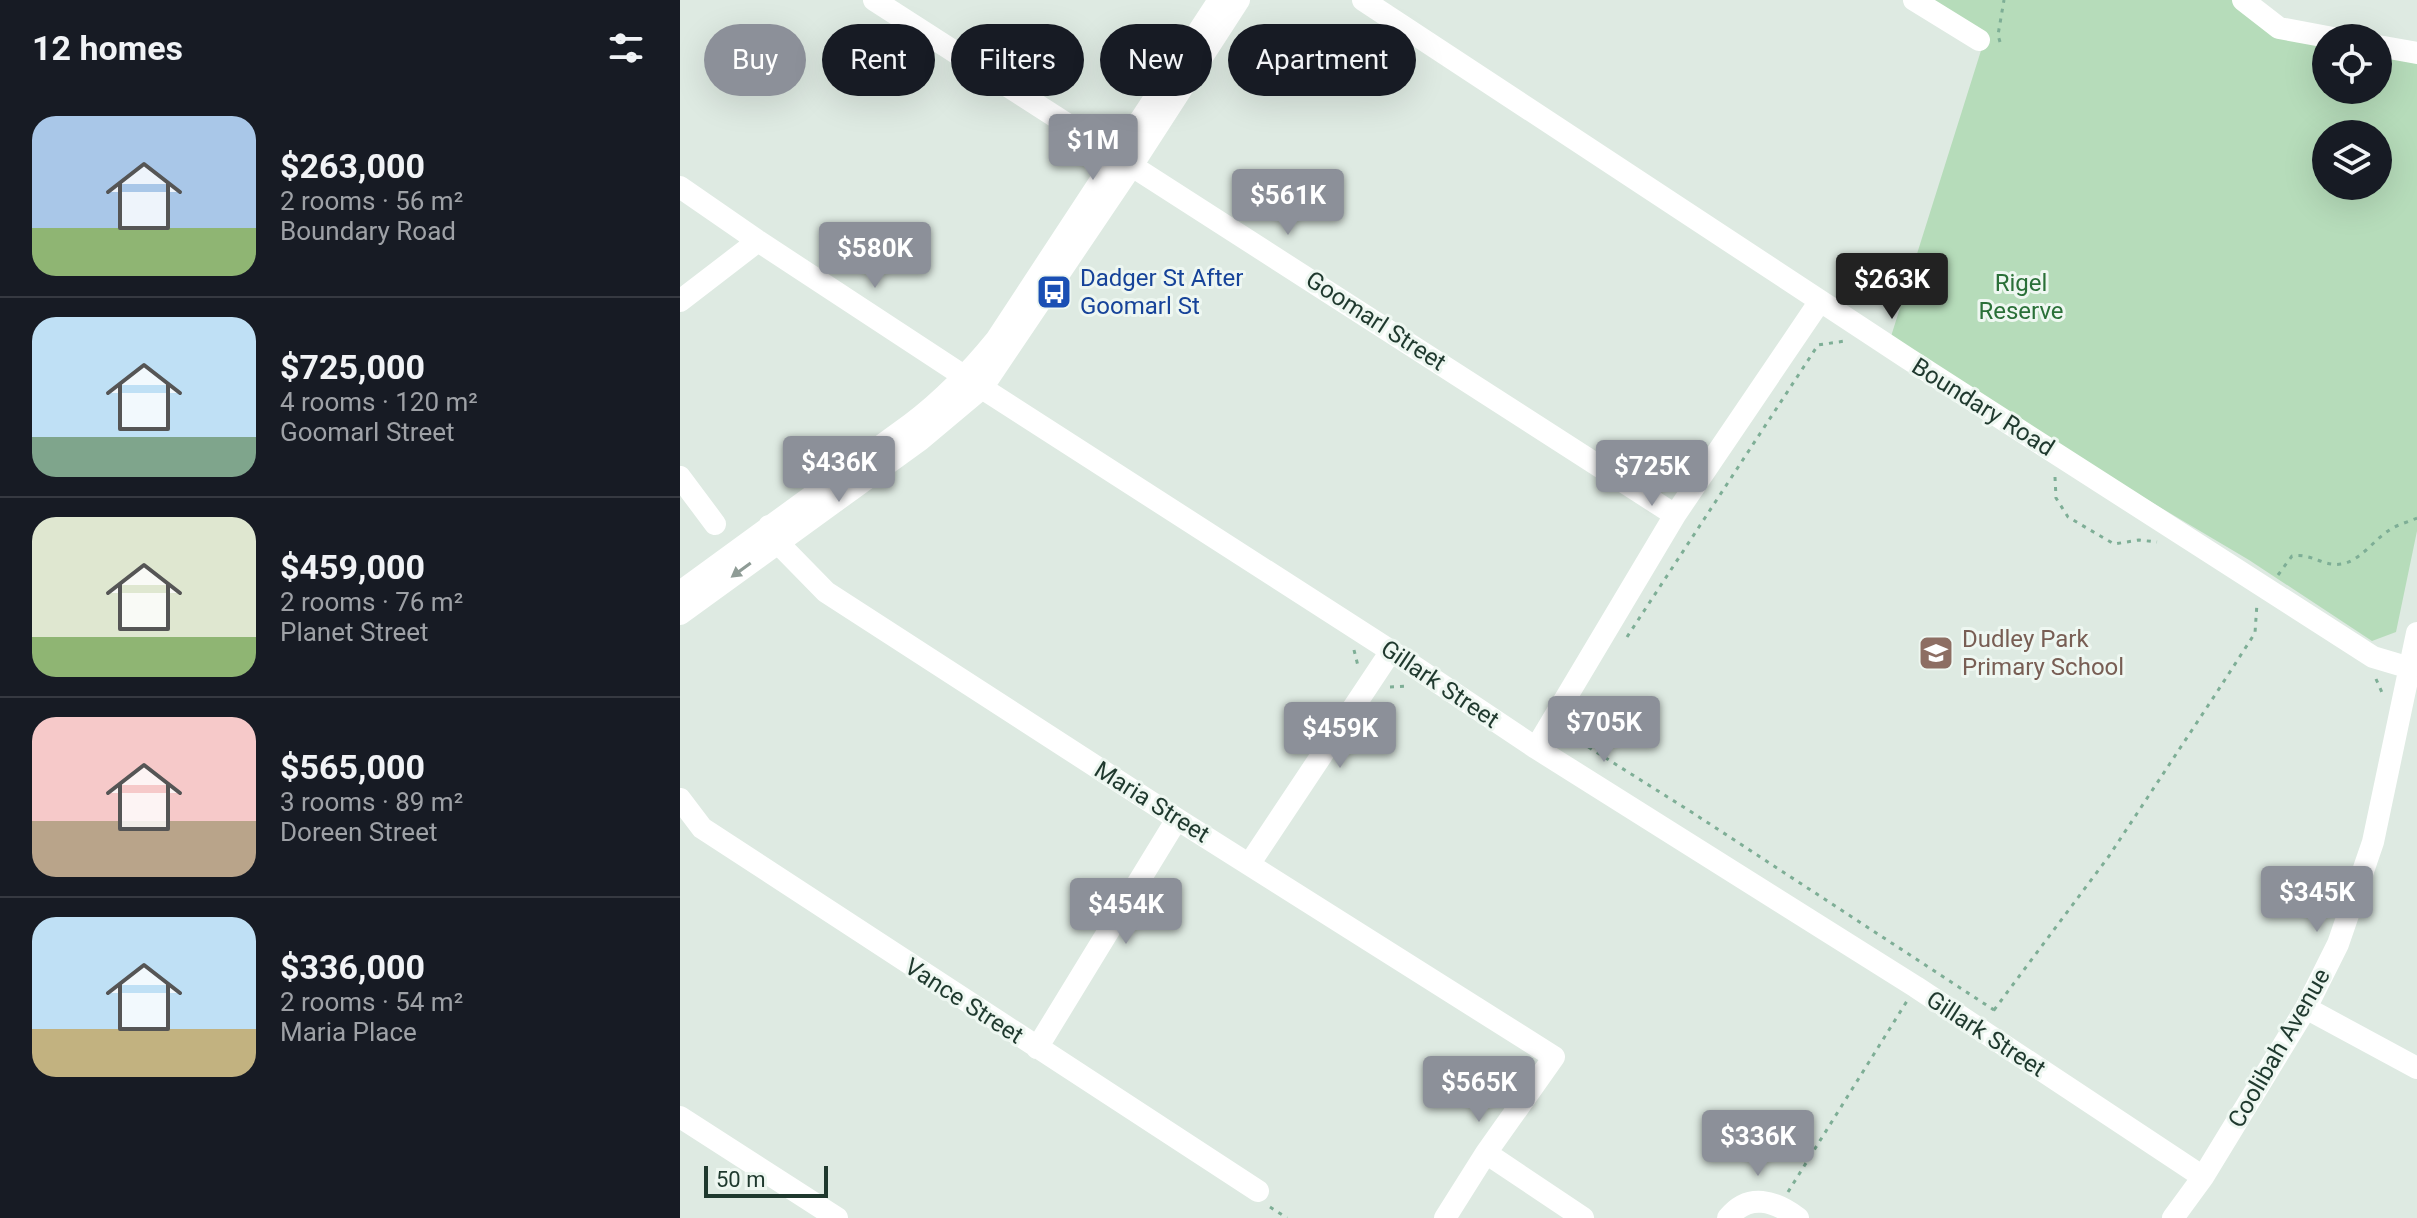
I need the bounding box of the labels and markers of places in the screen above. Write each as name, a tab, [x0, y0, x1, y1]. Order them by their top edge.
pin: $1M	[1054, 114, 1132, 182]
pin: $561K	[1232, 169, 1344, 237]
pin: $580K	[819, 222, 931, 290]
pin: $263K	[1836, 253, 1948, 321]
place label: Dadger St After Goomarl St	[1080, 264, 1243, 320]
bus stop icon: Dadger St After Goomarl St	[1035, 273, 1073, 311]
pin: $436K	[783, 436, 895, 504]
pin: $725K	[1596, 440, 1708, 508]
place label: Dudley Park Primary School	[1962, 625, 2124, 681]
school or university icon: Dudley Park Primary School	[1917, 634, 1955, 672]
pin: $705K	[1548, 696, 1660, 764]
pin: $459K	[1284, 702, 1396, 770]
pin: $345K	[2261, 866, 2373, 934]
pin: $454K	[1070, 878, 1182, 946]
pin: $565K	[1423, 1056, 1535, 1124]
pin: $336K	[1702, 1110, 1814, 1178]

